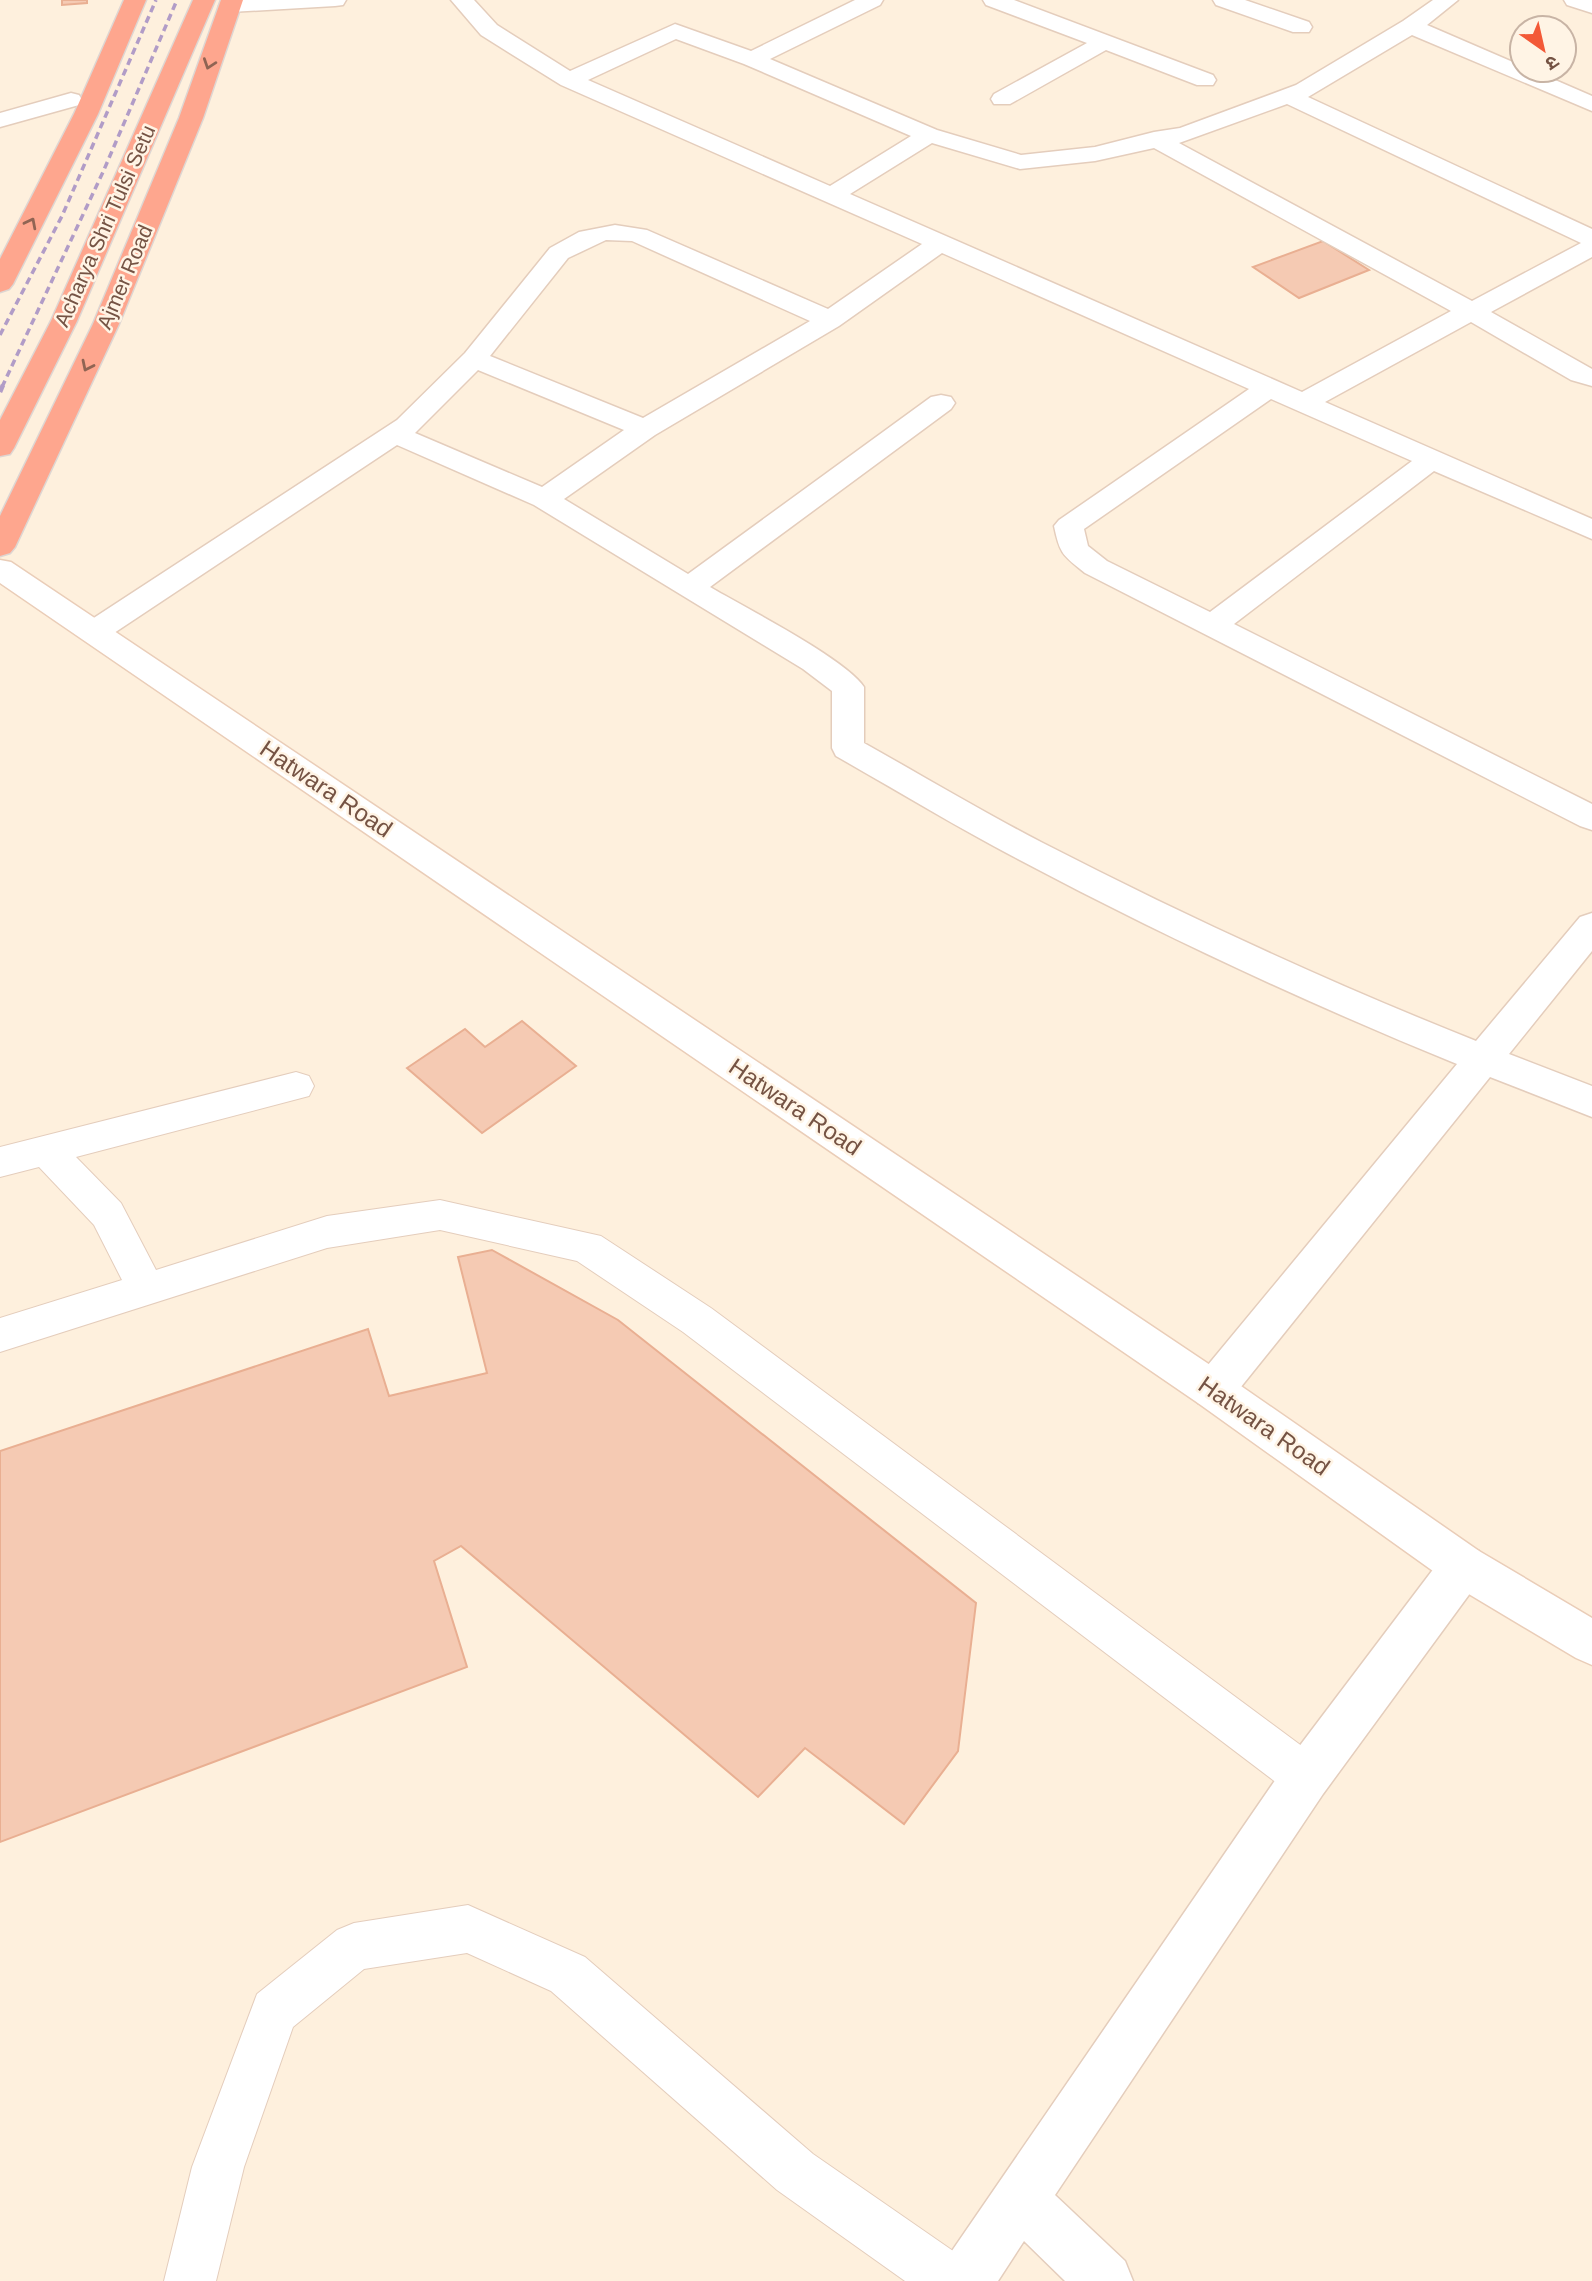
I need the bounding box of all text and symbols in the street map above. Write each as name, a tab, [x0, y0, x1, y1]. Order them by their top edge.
north arrow	[1508, 14, 1578, 84]
text: उ	[1541, 51, 1563, 75]
one-way arrow	[203, 58, 217, 70]
street label: Acharya Shri Tulsi Setu	[50, 121, 159, 330]
one-way arrow	[22, 218, 36, 230]
street label: Ajmer Road	[92, 221, 157, 332]
one-way arrow	[81, 359, 95, 371]
street label: Hatwara Road	[255, 734, 397, 843]
street label: Hatwara Road	[724, 1052, 866, 1161]
street label: Hatwara Road	[1194, 1371, 1335, 1481]

